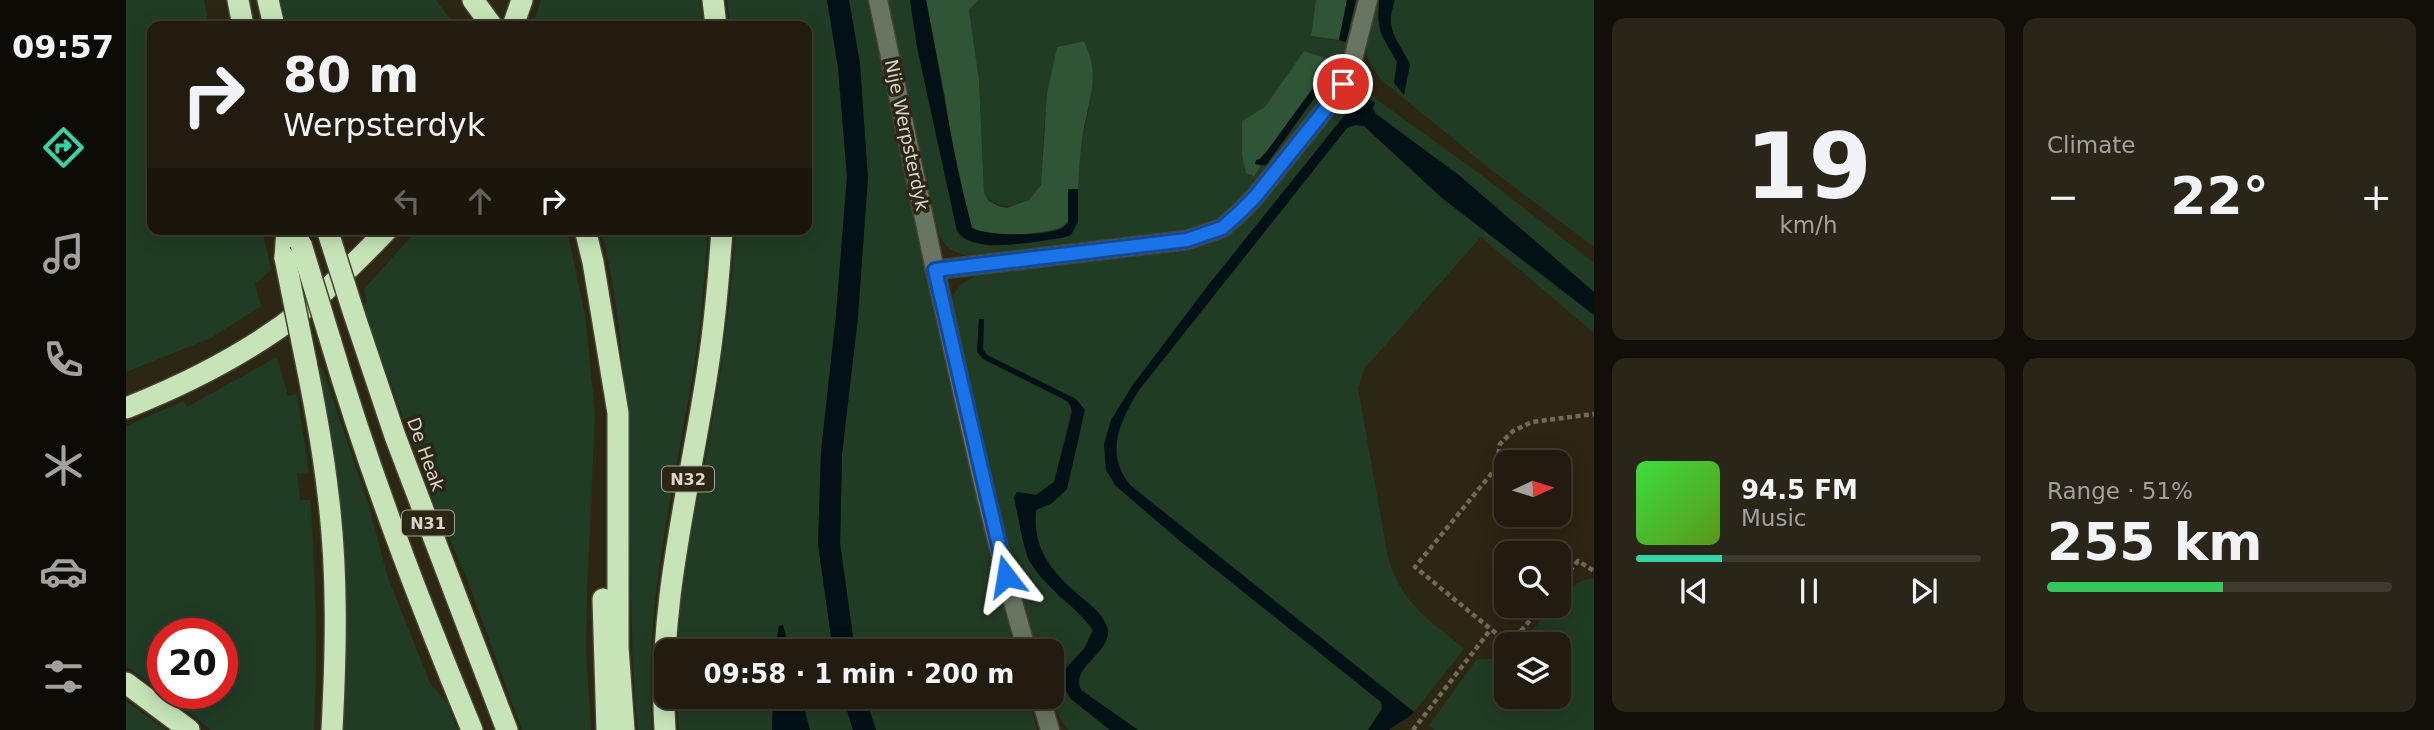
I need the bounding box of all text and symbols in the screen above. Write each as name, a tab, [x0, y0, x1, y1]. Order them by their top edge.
text: 09:57	[12, 28, 114, 66]
text: 80 m	[283, 47, 419, 104]
icon: right	[168, 49, 259, 140]
pin	[1313, 54, 1373, 114]
street label: Nije Werpsterdyk	[881, 57, 933, 213]
icon: arrive	[1324, 65, 1362, 103]
text: Werpsterdyk	[283, 106, 485, 144]
text: 19	[1745, 114, 1872, 219]
icon: directions	[39, 123, 88, 172]
text: Climate	[2047, 132, 2136, 158]
text: 22°	[2170, 166, 2269, 226]
text: −	[2047, 175, 2079, 219]
text: +	[2360, 175, 2392, 219]
icon: left	[388, 182, 426, 220]
icon: ahead	[461, 182, 499, 220]
icon: right	[534, 182, 572, 220]
text: km/h	[1779, 212, 1838, 238]
icon: music	[39, 229, 88, 278]
icon: phone	[39, 335, 88, 384]
street label: De Heak	[403, 414, 449, 494]
icon: climate	[39, 441, 88, 490]
north arrow	[1494, 450, 1572, 527]
map controls	[1494, 450, 1571, 709]
road number: N32	[662, 466, 714, 492]
text: 94.5 FM	[1741, 475, 1858, 505]
text: Range · 51%	[2047, 478, 2193, 504]
text: Music	[1741, 505, 1806, 531]
road number: N31	[402, 510, 454, 536]
text: 255 km	[2047, 512, 2262, 572]
position arrow	[969, 539, 1043, 613]
button: search	[1494, 541, 1571, 618]
icon: car	[39, 547, 88, 596]
icon: previous	[1675, 572, 1713, 610]
icon: pause	[1790, 572, 1828, 610]
icon: next	[1905, 572, 1943, 610]
speed limit sign: 20	[147, 618, 238, 709]
button: layers	[1494, 632, 1571, 709]
icon: filters	[39, 652, 88, 701]
text: 09:58 · 1 min · 200 m	[704, 659, 1014, 689]

